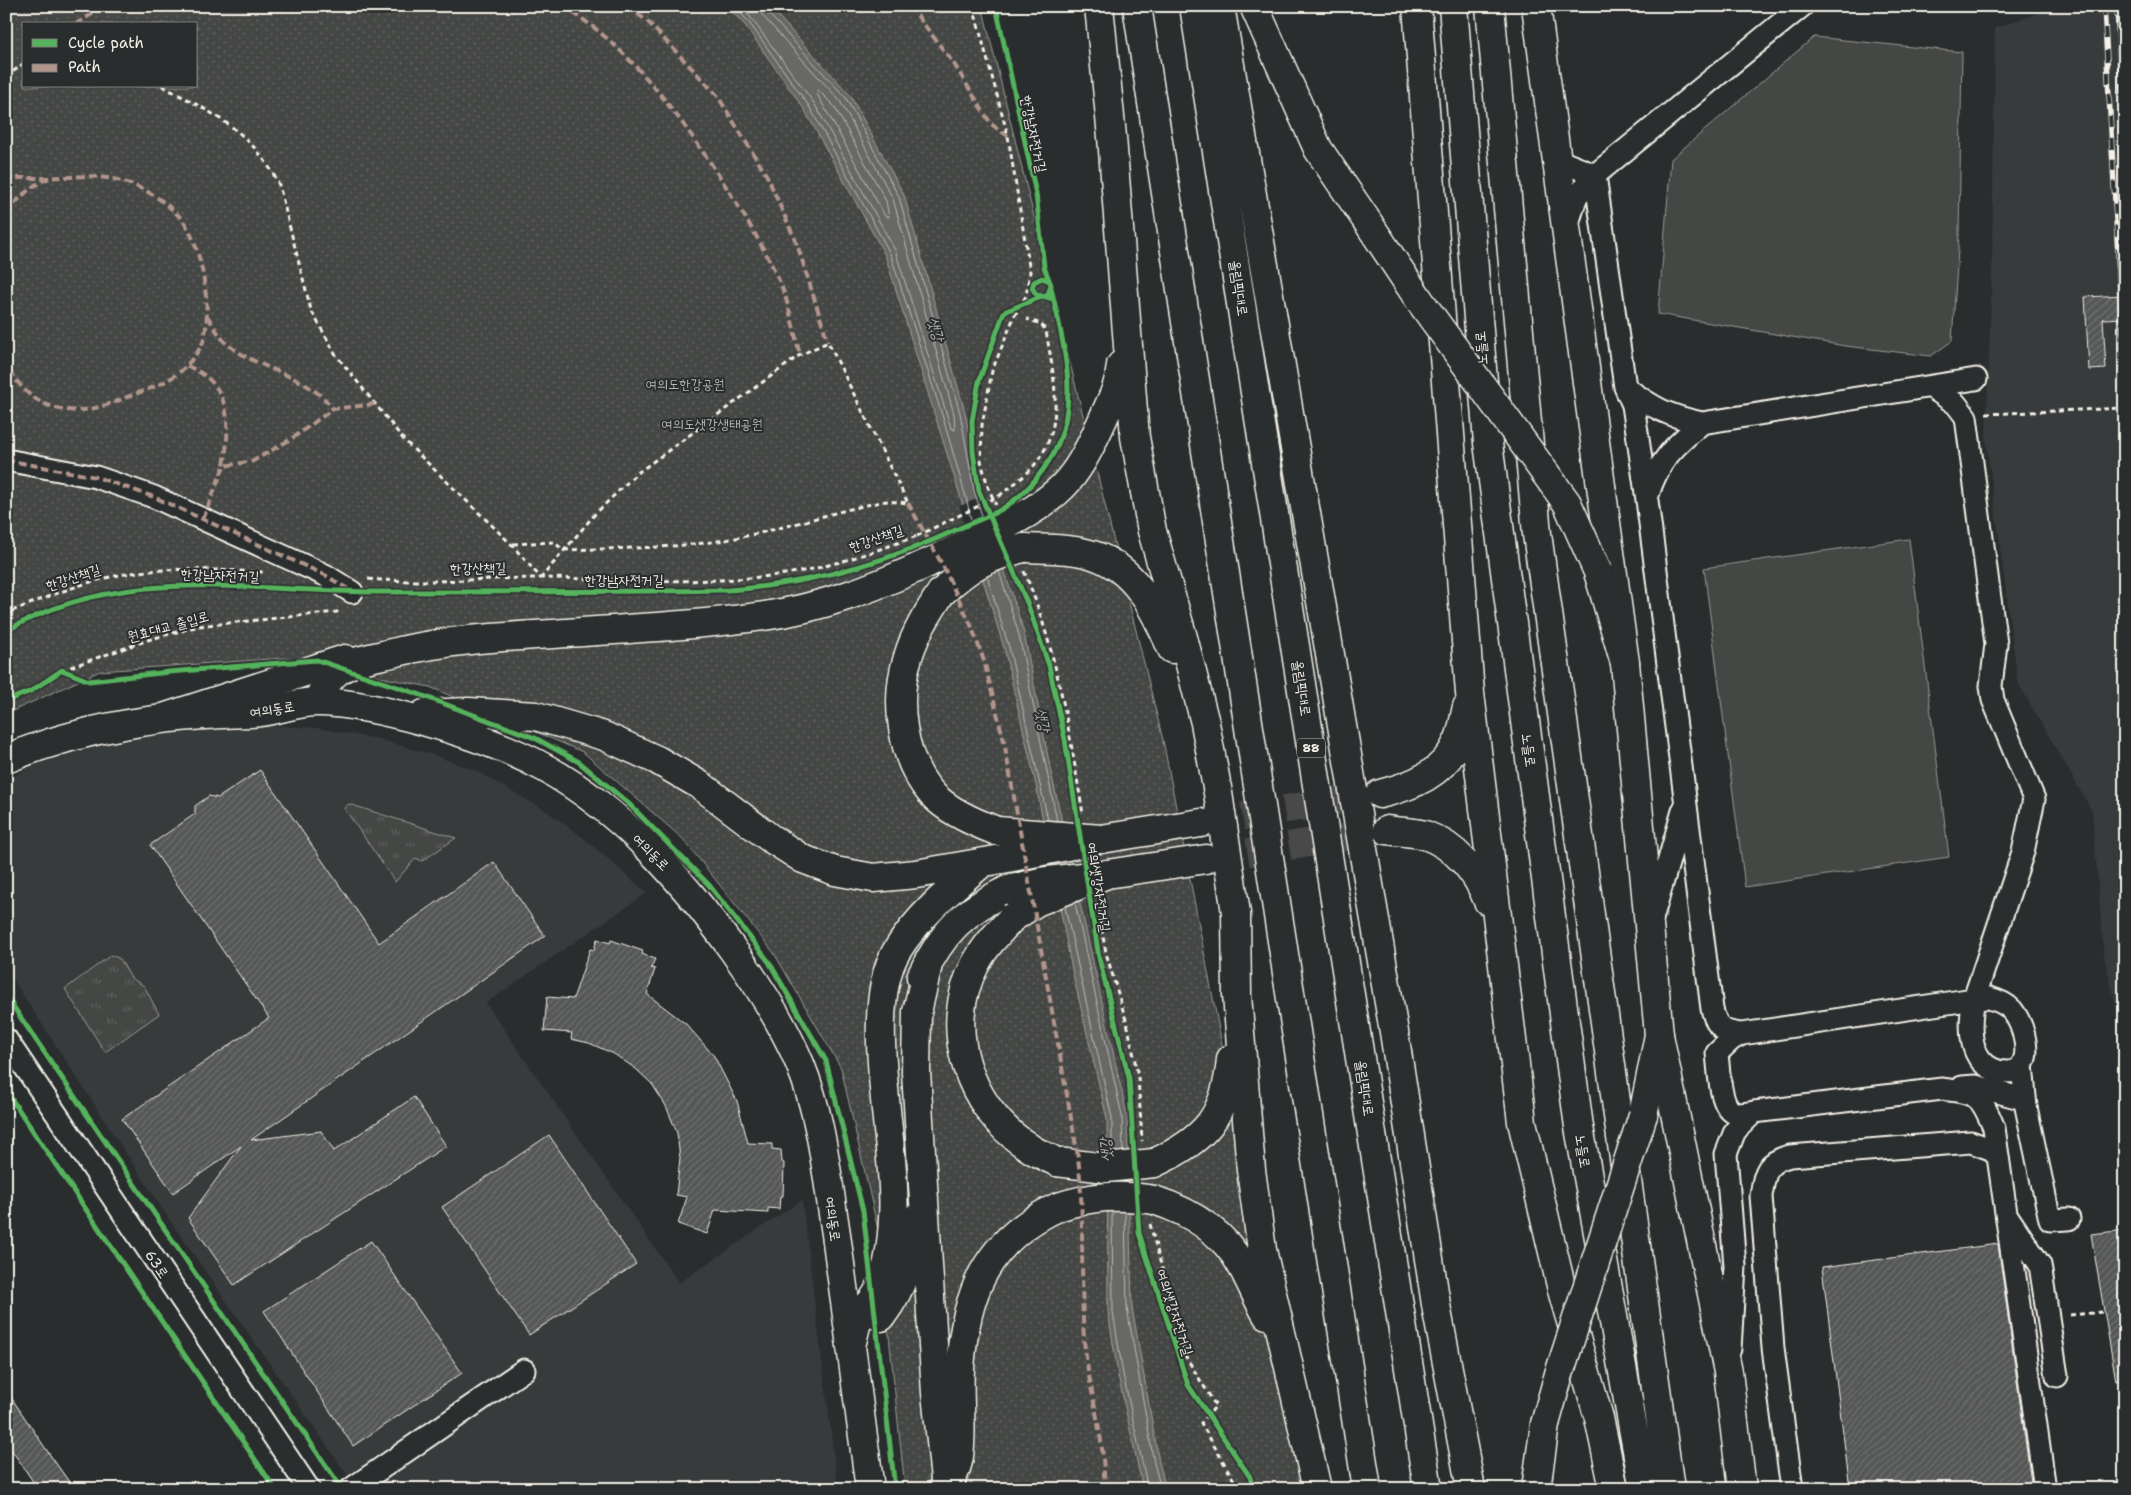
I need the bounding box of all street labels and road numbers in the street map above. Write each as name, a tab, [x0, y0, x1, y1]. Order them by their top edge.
street label: 한강남자전거길	[1017, 94, 1051, 175]
street label: 올림픽대로	[1226, 259, 1252, 317]
street label: 노들로	[1471, 330, 1491, 366]
street label: 한강산책길	[846, 520, 906, 556]
street label: 한강산책길	[450, 558, 507, 577]
street label: 한강산책길	[43, 560, 103, 594]
street label: 한강남자전거길	[180, 565, 260, 585]
street label: 한강남자전거길	[585, 571, 664, 589]
street label: 원효대교 출입로	[125, 606, 211, 646]
street label: 올림픽대로	[1289, 659, 1315, 717]
street label: 여의동로	[248, 697, 296, 721]
street label: 노들로	[1518, 732, 1540, 768]
road number: 88	[1297, 738, 1325, 758]
street label: 여의동로	[629, 830, 673, 874]
street label: 여의샛강자전거길	[1083, 841, 1115, 934]
street label: 올림픽대로	[1352, 1059, 1378, 1117]
street label: 노들로	[1571, 1133, 1595, 1169]
street label: 여의동로	[821, 1195, 845, 1243]
street label: 63로	[141, 1247, 173, 1281]
street label: 여의샛강자전거길	[1153, 1266, 1198, 1358]

